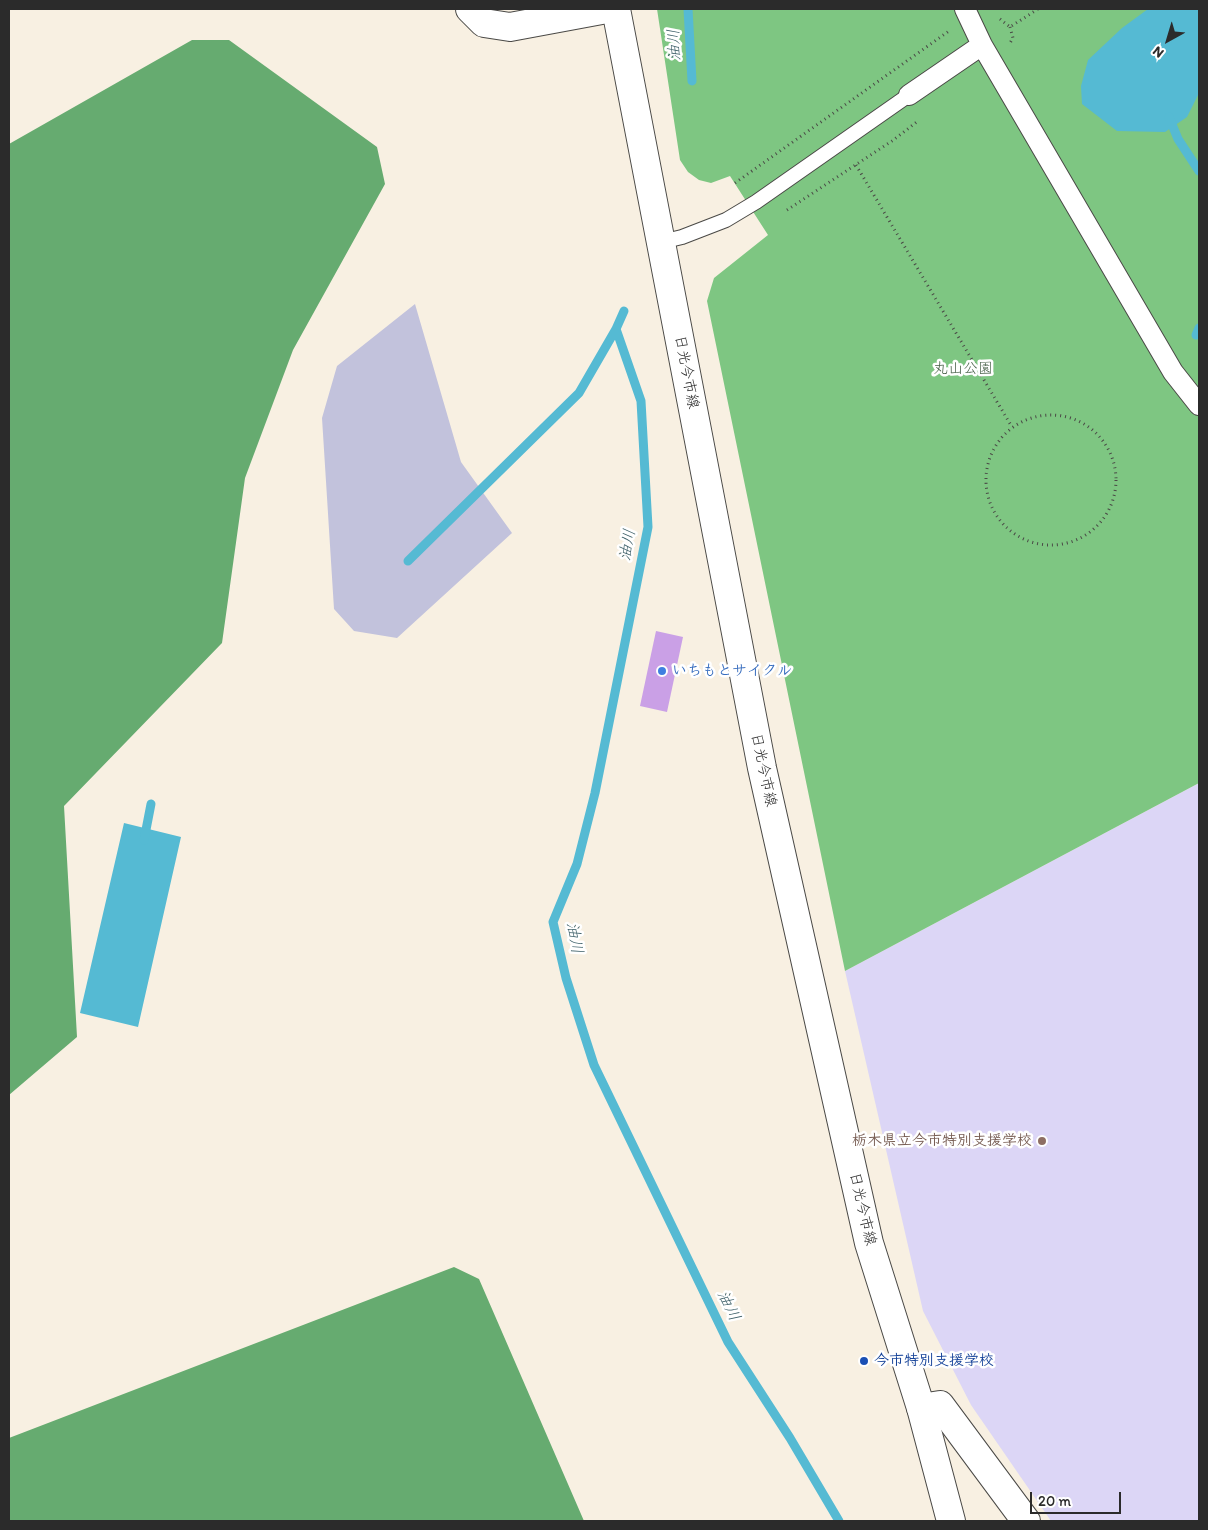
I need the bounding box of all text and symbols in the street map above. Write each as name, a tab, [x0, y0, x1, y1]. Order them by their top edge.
north arrow	[1143, 15, 1193, 65]
water label: 油川	[665, 29, 685, 61]
text: N	[1149, 42, 1167, 62]
street label: 日光今市線	[670, 333, 702, 411]
park label: 丸山公園	[933, 360, 993, 378]
water label: 油川	[616, 528, 640, 562]
place label: いちもとサイクル	[672, 662, 792, 680]
marker: いちもとサイクル	[656, 665, 668, 677]
street label: 日光今市線	[746, 731, 780, 809]
water label: 油川	[562, 921, 586, 955]
place label: 栃木県立今市特別支援学校	[852, 1132, 1032, 1150]
marker: 栃木県立今市特別支援学校	[1036, 1135, 1048, 1147]
street label: 日光今市線	[845, 1170, 879, 1248]
water label: 油川	[712, 1287, 744, 1325]
place label: 今市特別支援学校	[874, 1352, 994, 1370]
marker: 今市特別支援学校	[858, 1355, 870, 1367]
scale bar	[1033, 1482, 1124, 1514]
text: 20 m	[1038, 1492, 1071, 1510]

